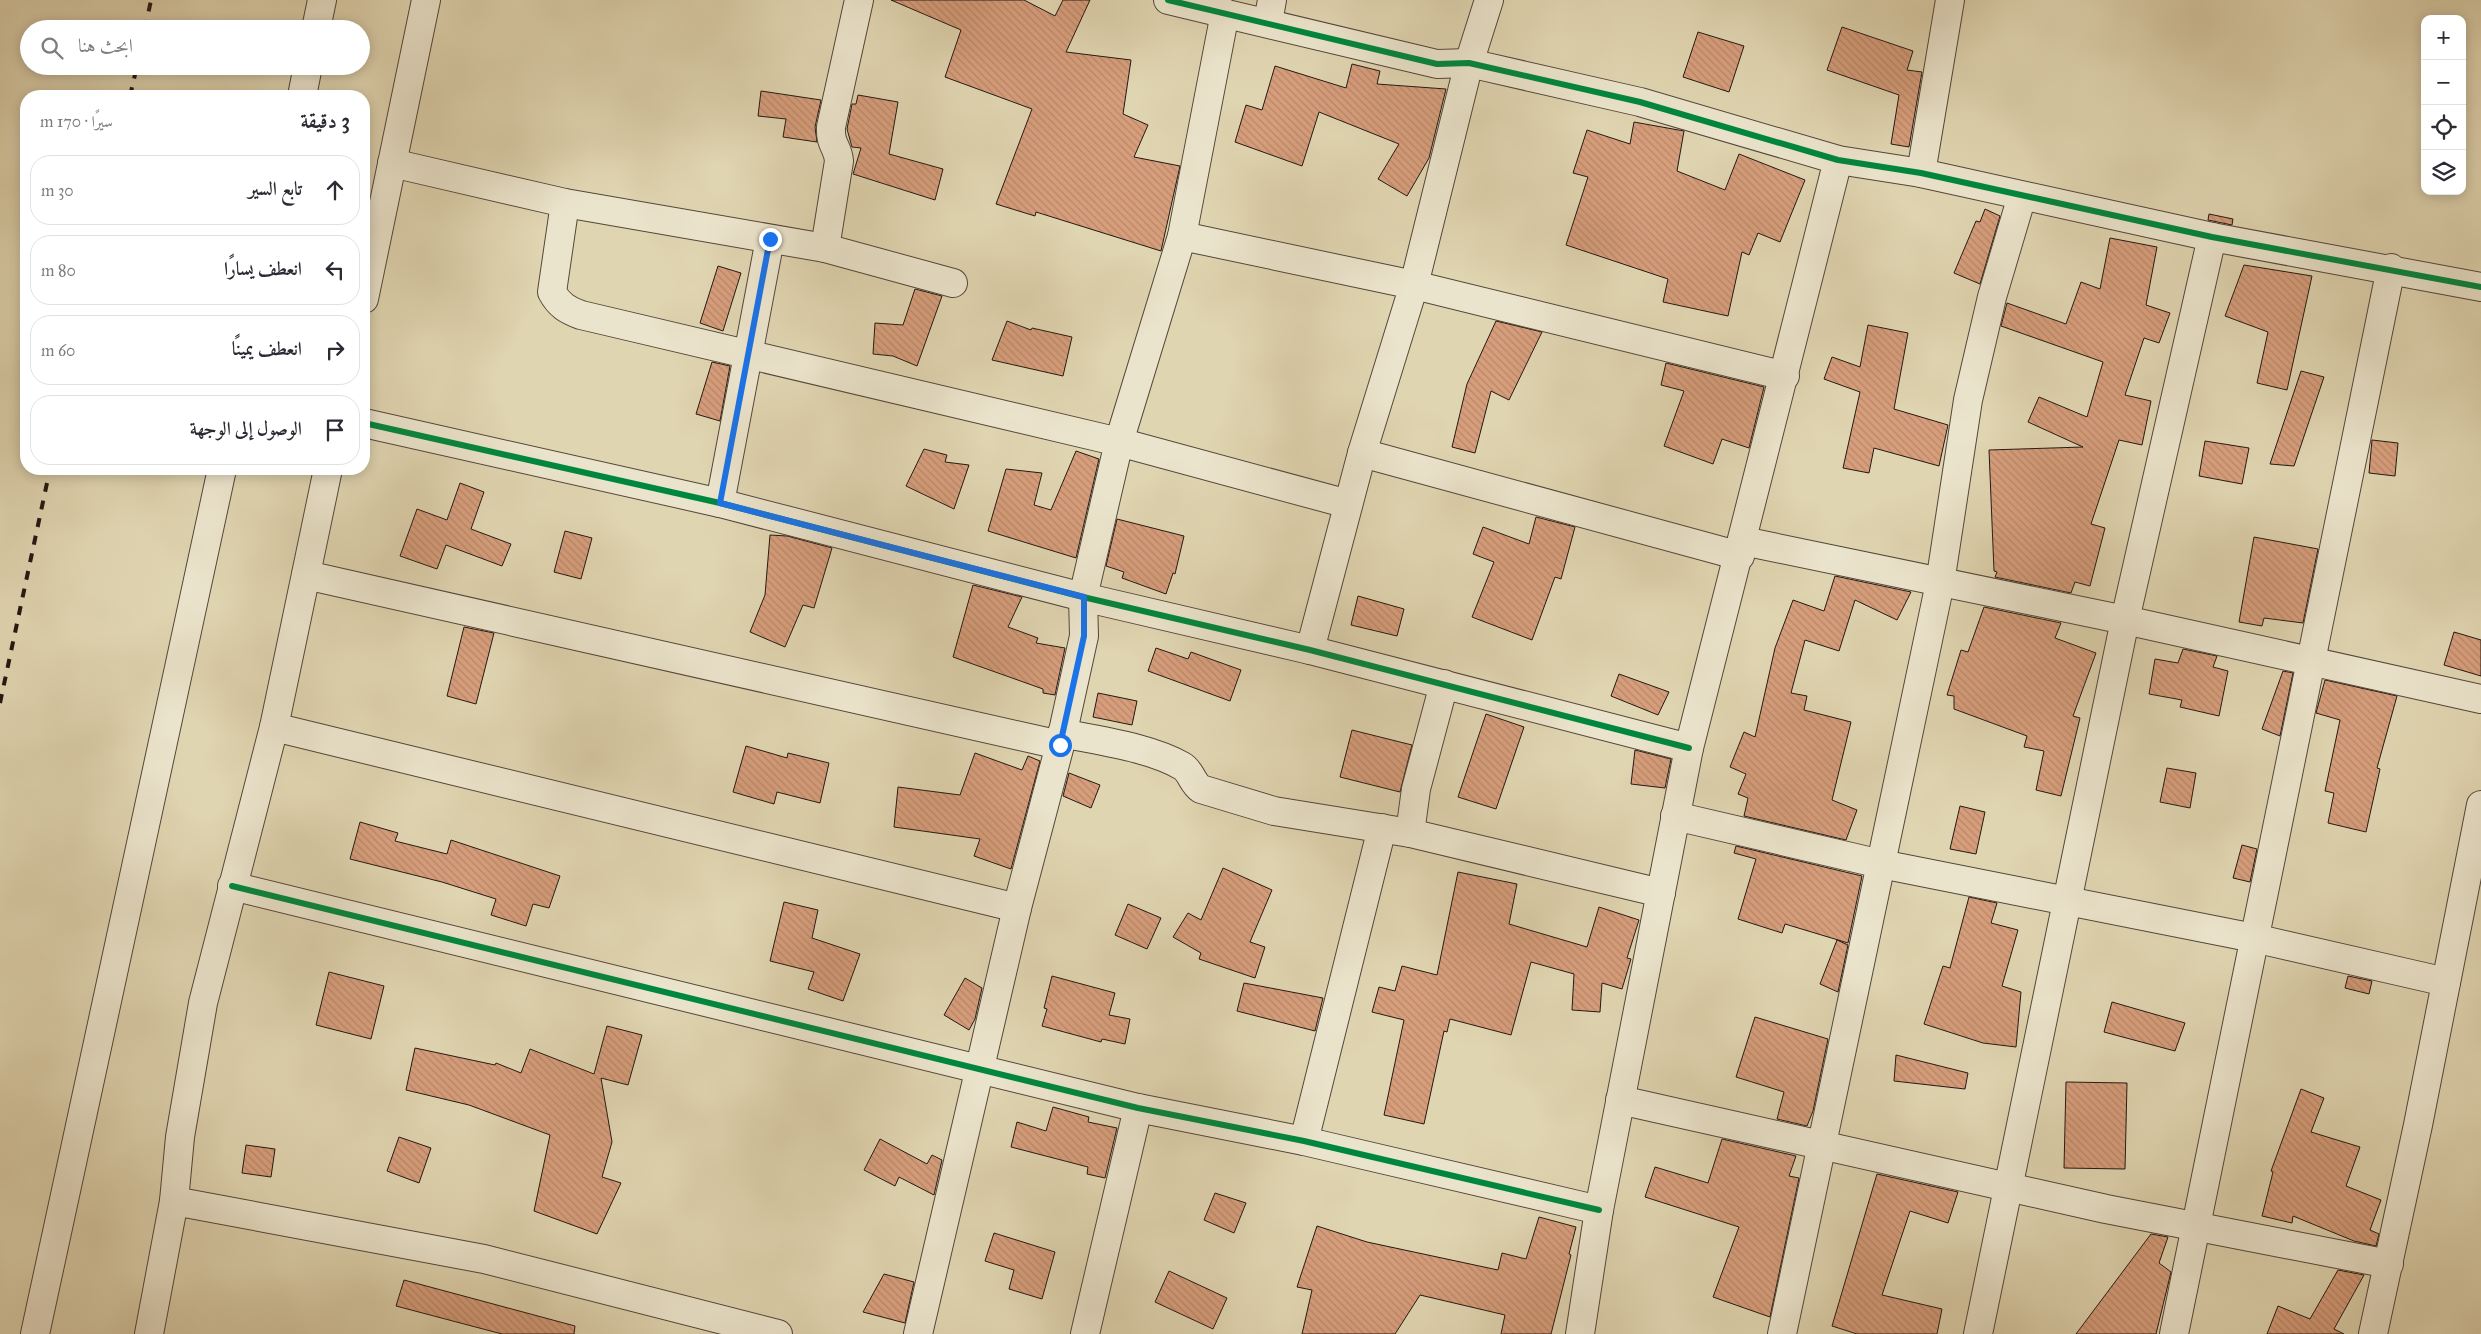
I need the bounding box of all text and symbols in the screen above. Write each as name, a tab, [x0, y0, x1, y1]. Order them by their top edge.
map controls	[2421, 15, 2466, 195]
button: +	[2421, 15, 2466, 60]
search box	[20, 20, 370, 75]
icon: search	[38, 34, 66, 62]
text: ابحث هنا	[78, 34, 133, 57]
button: −	[2421, 60, 2466, 105]
button: locate	[2421, 105, 2466, 150]
text: 3 دقيقة	[300, 108, 350, 134]
text: سيرًا · 170 m	[40, 112, 113, 131]
button: layers	[2421, 150, 2466, 195]
icon: ahead	[321, 176, 349, 204]
text: تابع السير	[248, 177, 302, 200]
text: 30 m	[41, 181, 74, 200]
route end	[759, 228, 782, 251]
icon: left	[321, 256, 349, 284]
text: انعطف يسارًا	[224, 257, 302, 280]
text: 80 m	[41, 261, 76, 280]
icon: right	[321, 336, 349, 364]
text: انعطف يمينًا	[232, 337, 302, 360]
text: 60 m	[41, 341, 75, 360]
icon: arrive	[321, 416, 349, 444]
text: الوصول إلى الوجهة	[190, 417, 302, 440]
route start	[1049, 734, 1072, 757]

